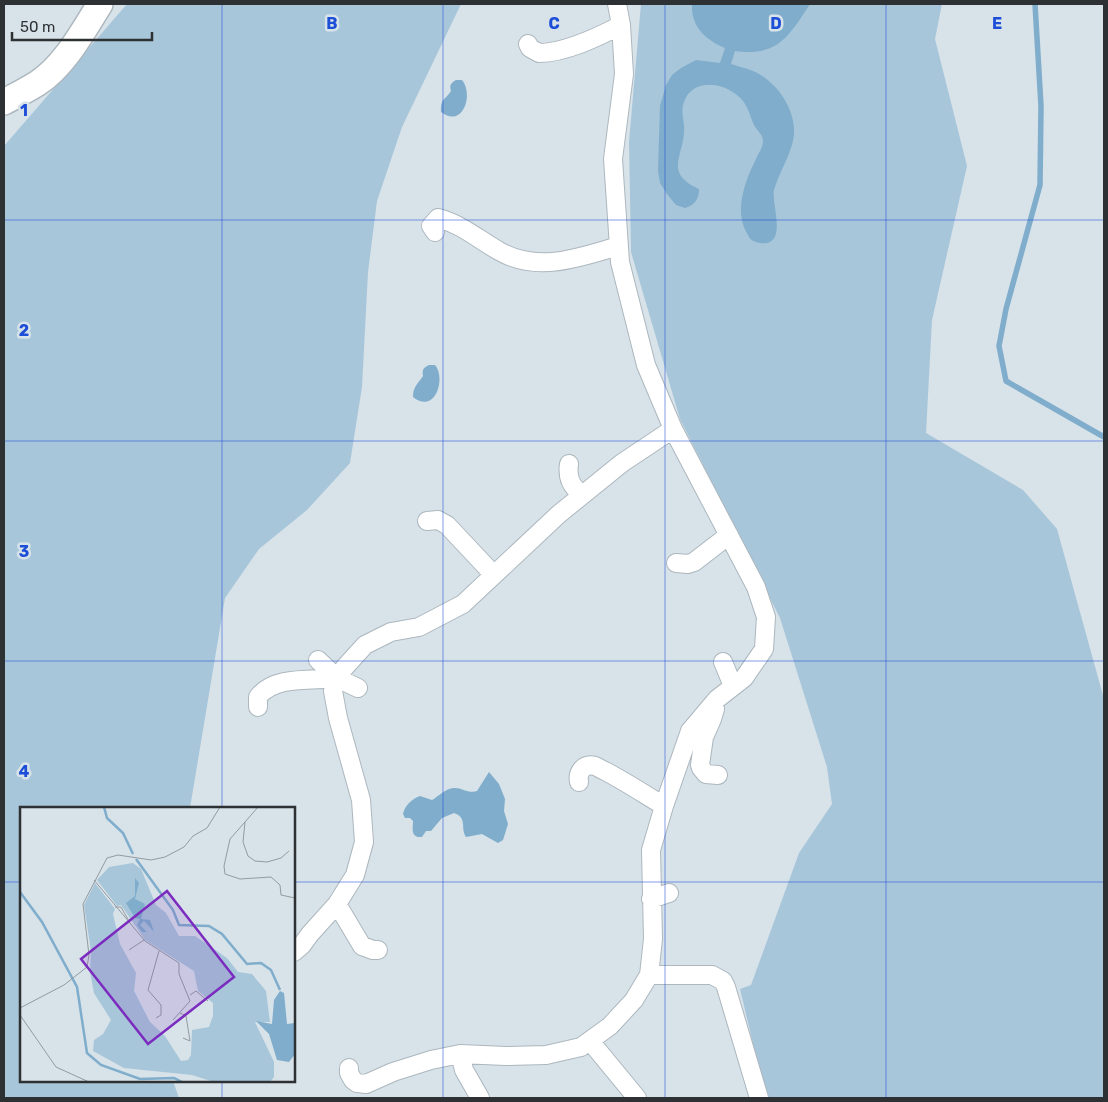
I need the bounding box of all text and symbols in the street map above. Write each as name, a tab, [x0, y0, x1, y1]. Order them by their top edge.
scale bar	[12, 10, 152, 42]
text: B	[326, 14, 338, 33]
text: C	[548, 14, 560, 33]
text: D	[770, 14, 782, 33]
text: E	[992, 14, 1002, 33]
text: 50 m	[20, 18, 55, 36]
text: 1	[20, 101, 28, 120]
text: 2	[19, 321, 29, 340]
text: 3	[19, 542, 29, 561]
text: 4	[19, 762, 30, 781]
inset map	[20, 807, 295, 1082]

